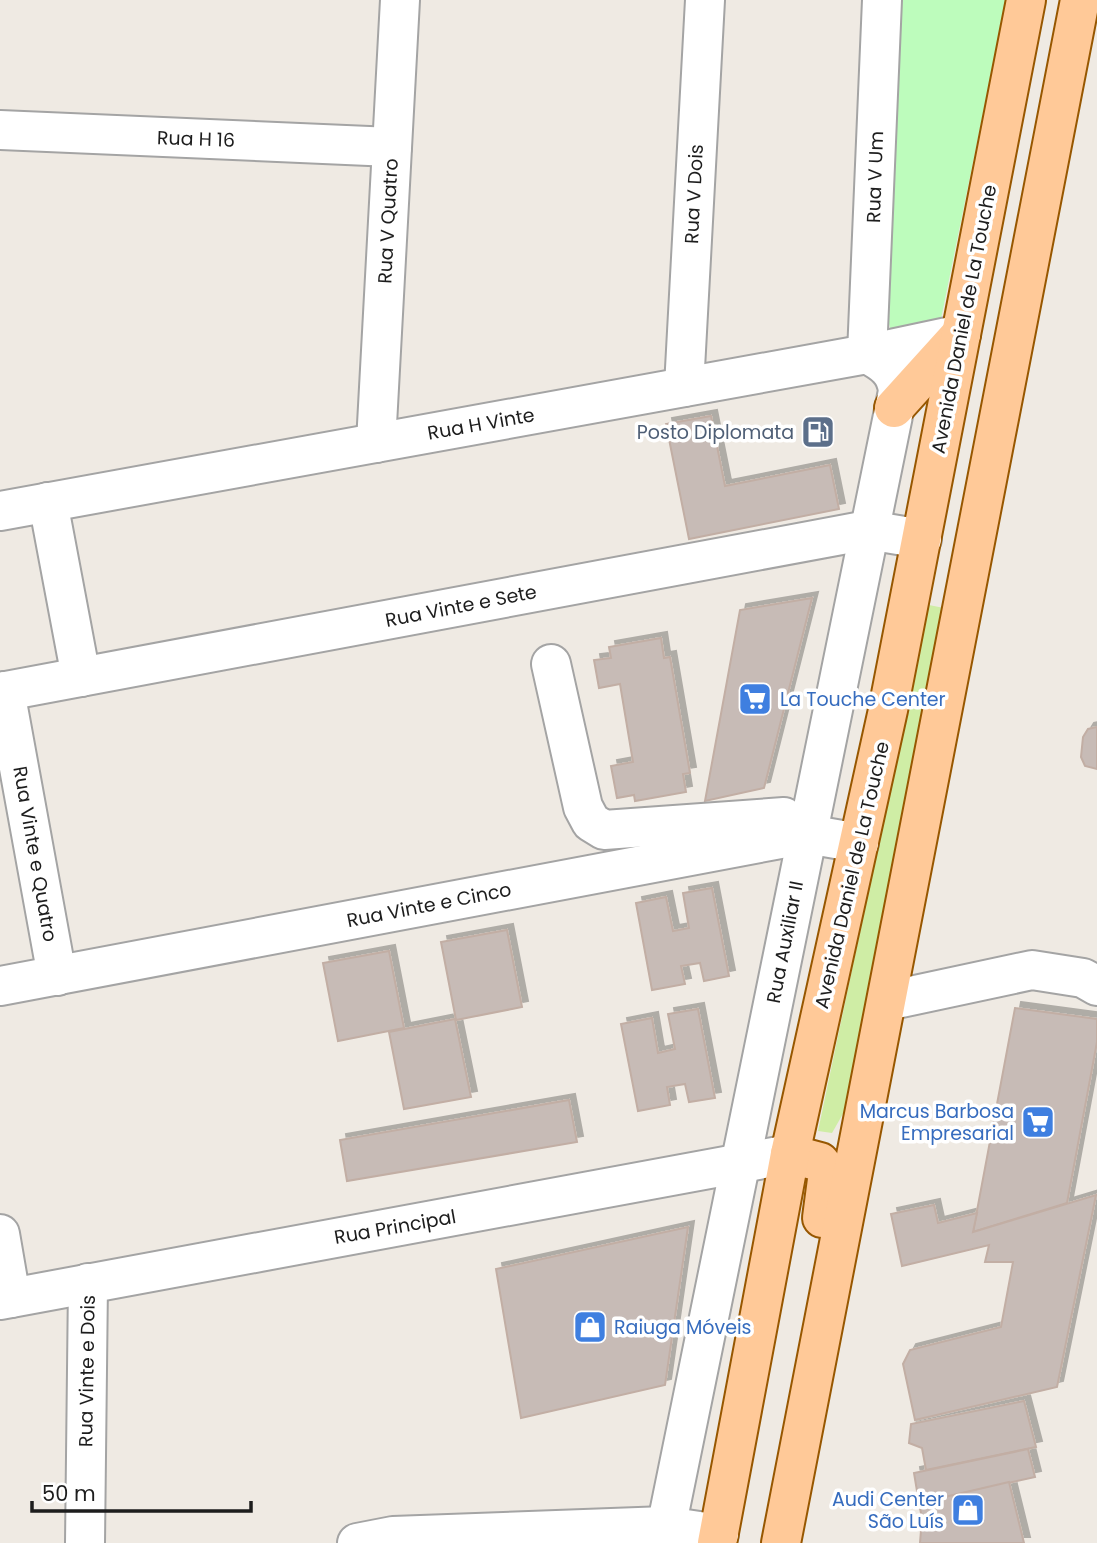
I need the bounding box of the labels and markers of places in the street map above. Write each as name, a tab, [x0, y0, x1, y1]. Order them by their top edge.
fuel station icon: Posto Diplomata	[799, 413, 837, 451]
place label: Posto Diplomata	[637, 419, 794, 446]
supermarket icon: La Touche Center	[736, 680, 774, 718]
place label: La Touche Center	[780, 686, 946, 713]
place label: Marcus Barbosa Empresarial	[860, 1098, 1014, 1147]
supermarket icon: Marcus Barbosa Empresarial	[1019, 1103, 1057, 1141]
shop icon: Raiuga Móveis	[571, 1308, 609, 1346]
place label: Raiuga Móveis	[614, 1314, 752, 1341]
place label: Audi Center São Luís	[832, 1486, 944, 1535]
shop icon: Audi Center São Luís	[949, 1491, 987, 1529]

